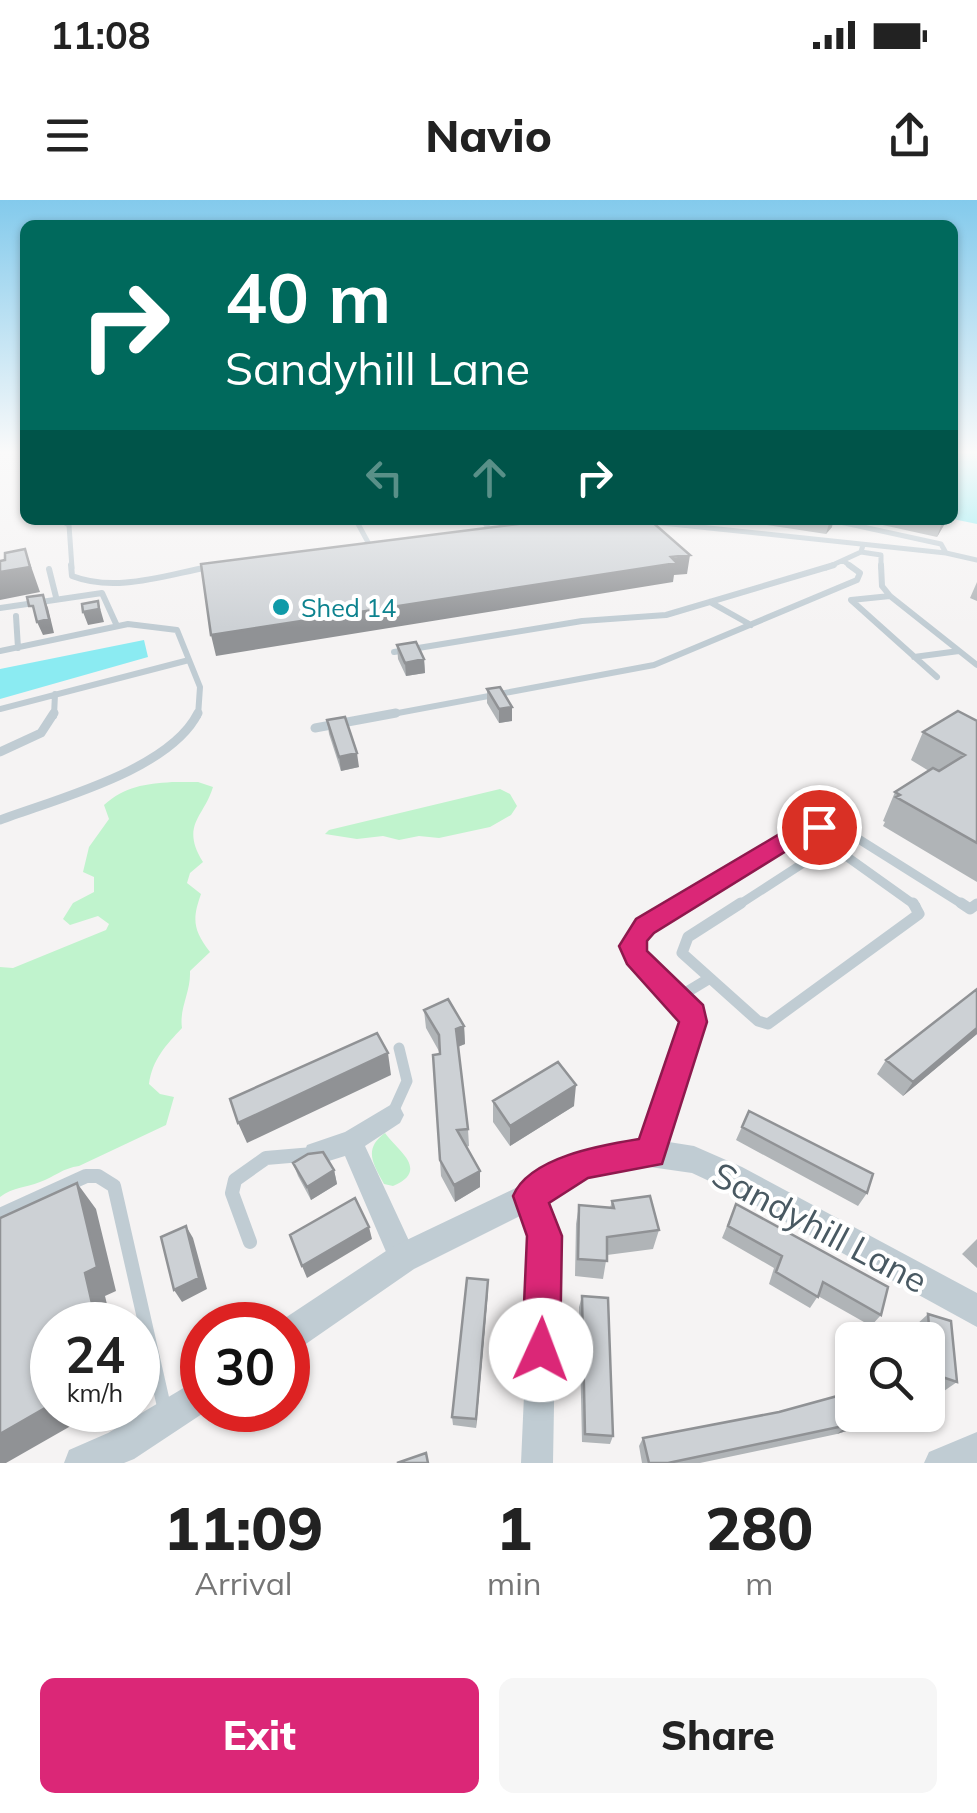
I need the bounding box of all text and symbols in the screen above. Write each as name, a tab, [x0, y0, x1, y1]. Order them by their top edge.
text: 11:08	[50, 11, 151, 59]
text: Navio	[425, 107, 552, 163]
icon: menu	[40, 108, 95, 163]
icon: share	[882, 108, 937, 163]
text: 40 m	[225, 253, 391, 341]
icon: right	[60, 260, 190, 390]
text: Sandyhill Lane	[225, 340, 530, 396]
icon: left	[357, 450, 412, 505]
icon: ahead	[462, 450, 517, 505]
icon: right	[567, 450, 622, 505]
place label: Shed 14	[301, 592, 396, 623]
marker: Shed 14	[270, 596, 292, 618]
pin	[777, 785, 862, 870]
icon: arrive	[792, 800, 847, 855]
street label: Sandyhill Lane	[705, 1152, 935, 1302]
position arrow	[489, 1298, 593, 1402]
speed limit sign: 30	[180, 1302, 310, 1432]
map controls	[835, 1322, 945, 1432]
button: search	[835, 1322, 945, 1432]
text: 24	[65, 1323, 125, 1386]
text: km/h	[67, 1377, 123, 1408]
text: 11:09	[164, 1490, 323, 1565]
text: 1	[496, 1490, 532, 1565]
text: 280	[705, 1490, 813, 1565]
text: Arrival	[195, 1563, 292, 1603]
text: min	[487, 1563, 542, 1603]
text: m	[745, 1563, 773, 1603]
button: Exit	[40, 1678, 479, 1793]
button: Share	[499, 1678, 937, 1793]

